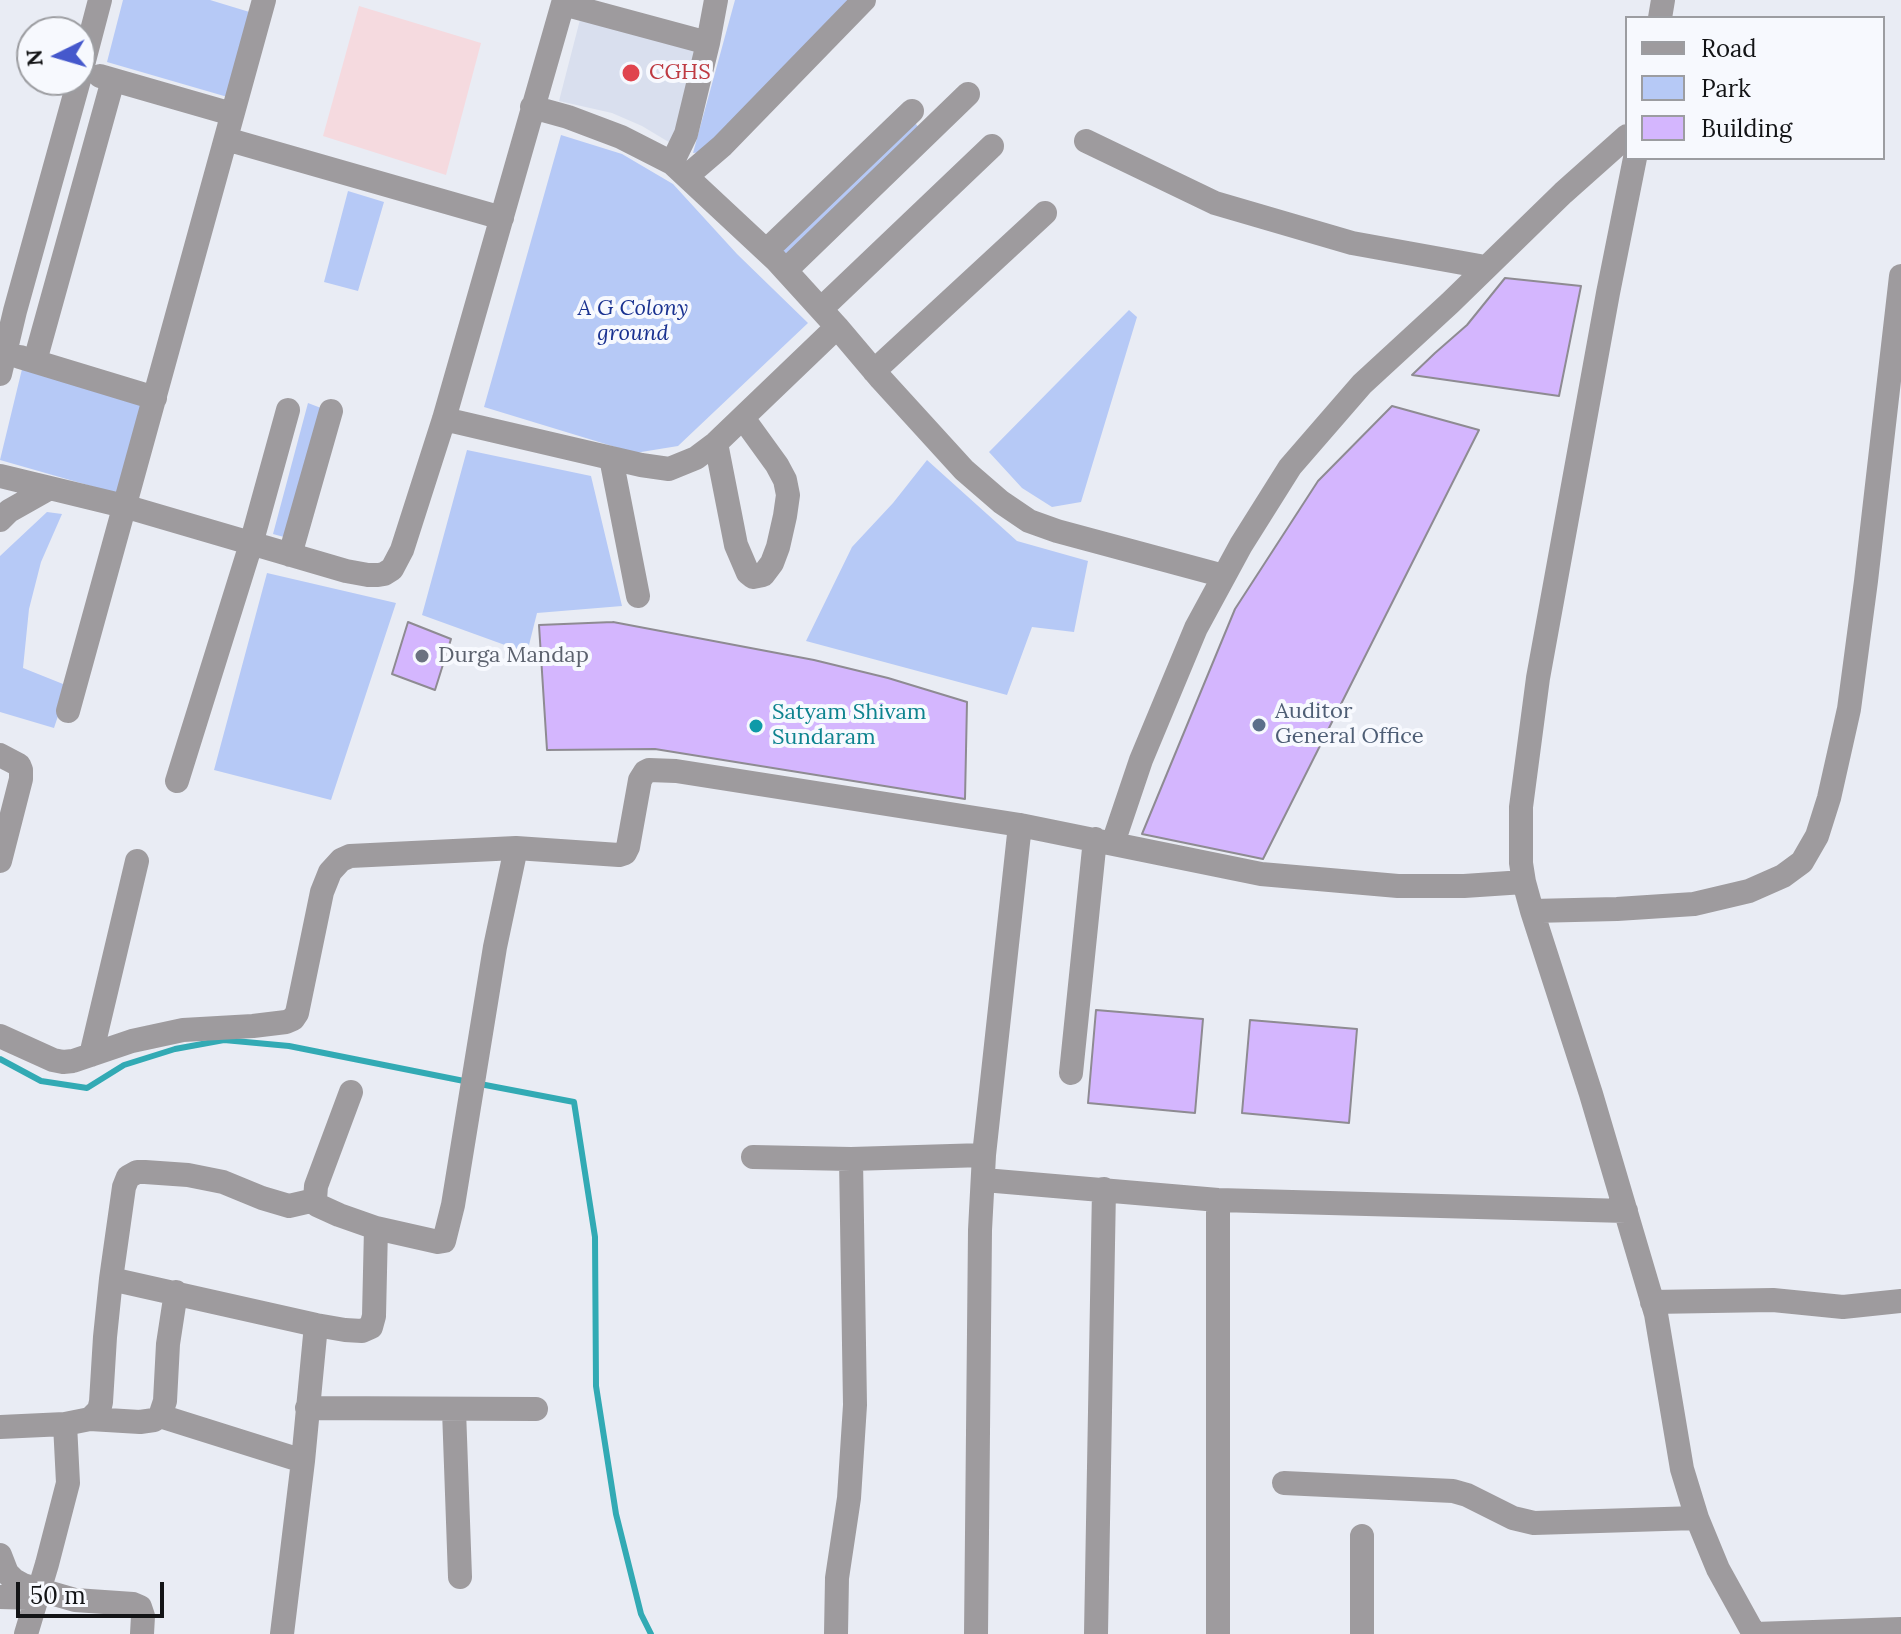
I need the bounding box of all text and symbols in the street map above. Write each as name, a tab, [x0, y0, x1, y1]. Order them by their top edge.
north arrow	[16, 16, 96, 96]
legend	[1625, 16, 1885, 160]
text: Road	[1701, 33, 1757, 64]
text: N	[19, 48, 49, 68]
place label: CGHS	[649, 60, 711, 86]
marker: CGHS	[620, 62, 642, 84]
text: Park	[1701, 73, 1751, 104]
text: Building	[1701, 113, 1792, 144]
park label: A G Colony ground	[577, 296, 689, 348]
place label: Durga Mandap	[438, 643, 589, 669]
marker: Durga Mandap	[413, 647, 431, 665]
place label: Auditor General Office	[1275, 699, 1424, 750]
place label: Satyam Shivam Sundaram	[772, 700, 926, 752]
marker: Auditor General Office	[1250, 716, 1268, 734]
marker: Satyam Shivam Sundaram	[747, 717, 765, 735]
scale bar	[20, 1566, 168, 1616]
text: 50 m	[30, 1580, 86, 1611]

